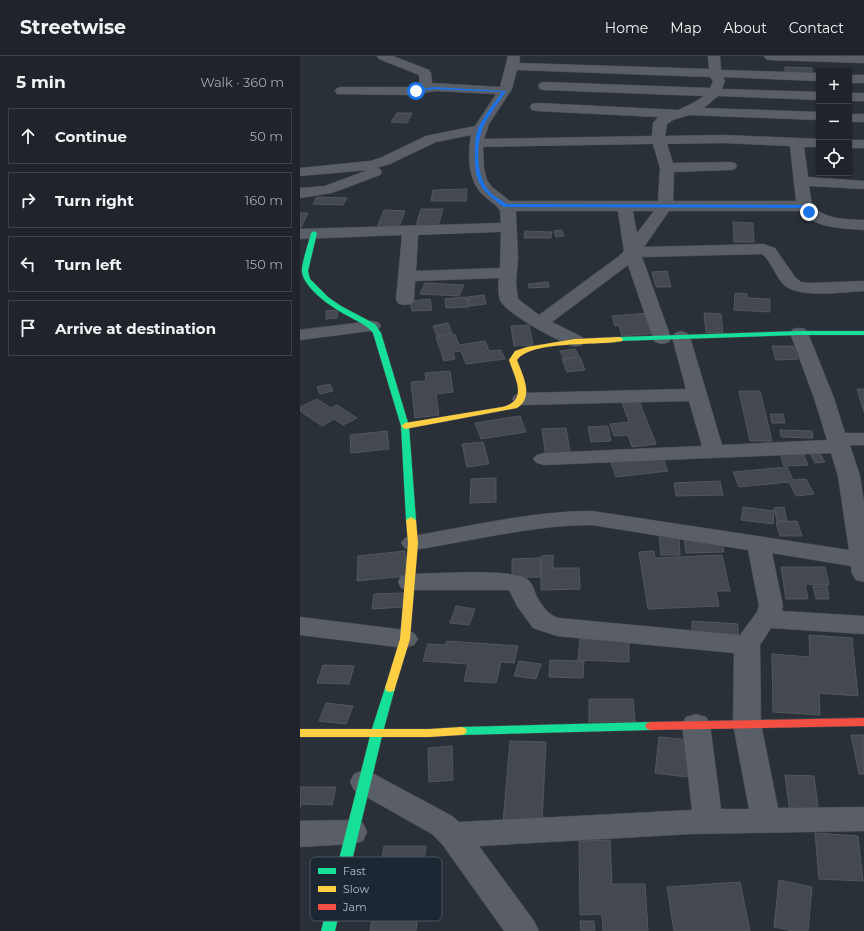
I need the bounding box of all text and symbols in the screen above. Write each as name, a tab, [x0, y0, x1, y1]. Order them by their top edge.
text: Streetwise	[20, 16, 126, 39]
text: Home	[605, 19, 648, 37]
text: Map	[670, 19, 701, 37]
text: About	[723, 19, 767, 37]
text: Contact	[789, 19, 844, 37]
map controls	[816, 68, 852, 176]
button: +	[816, 68, 852, 104]
text: 5 min	[16, 72, 66, 92]
text: Walk · 360 m	[200, 74, 284, 90]
route start	[407, 82, 425, 100]
button: −	[816, 104, 852, 140]
icon: ahead	[17, 125, 39, 147]
text: Continue	[55, 127, 127, 146]
text: 50 m	[250, 128, 283, 144]
button: locate	[816, 140, 852, 176]
icon: right	[17, 189, 39, 211]
text: Turn right	[55, 191, 134, 210]
text: 160 m	[245, 192, 283, 208]
route end	[800, 203, 818, 221]
icon: left	[17, 253, 39, 275]
text: Turn left	[55, 255, 122, 274]
text: 150 m	[245, 256, 283, 272]
icon: arrive	[17, 317, 39, 339]
text: Arrive at destination	[55, 319, 216, 338]
legend	[310, 857, 442, 921]
text: Fast	[343, 864, 367, 878]
text: Slow	[343, 882, 369, 896]
text: Jam	[342, 900, 367, 914]

